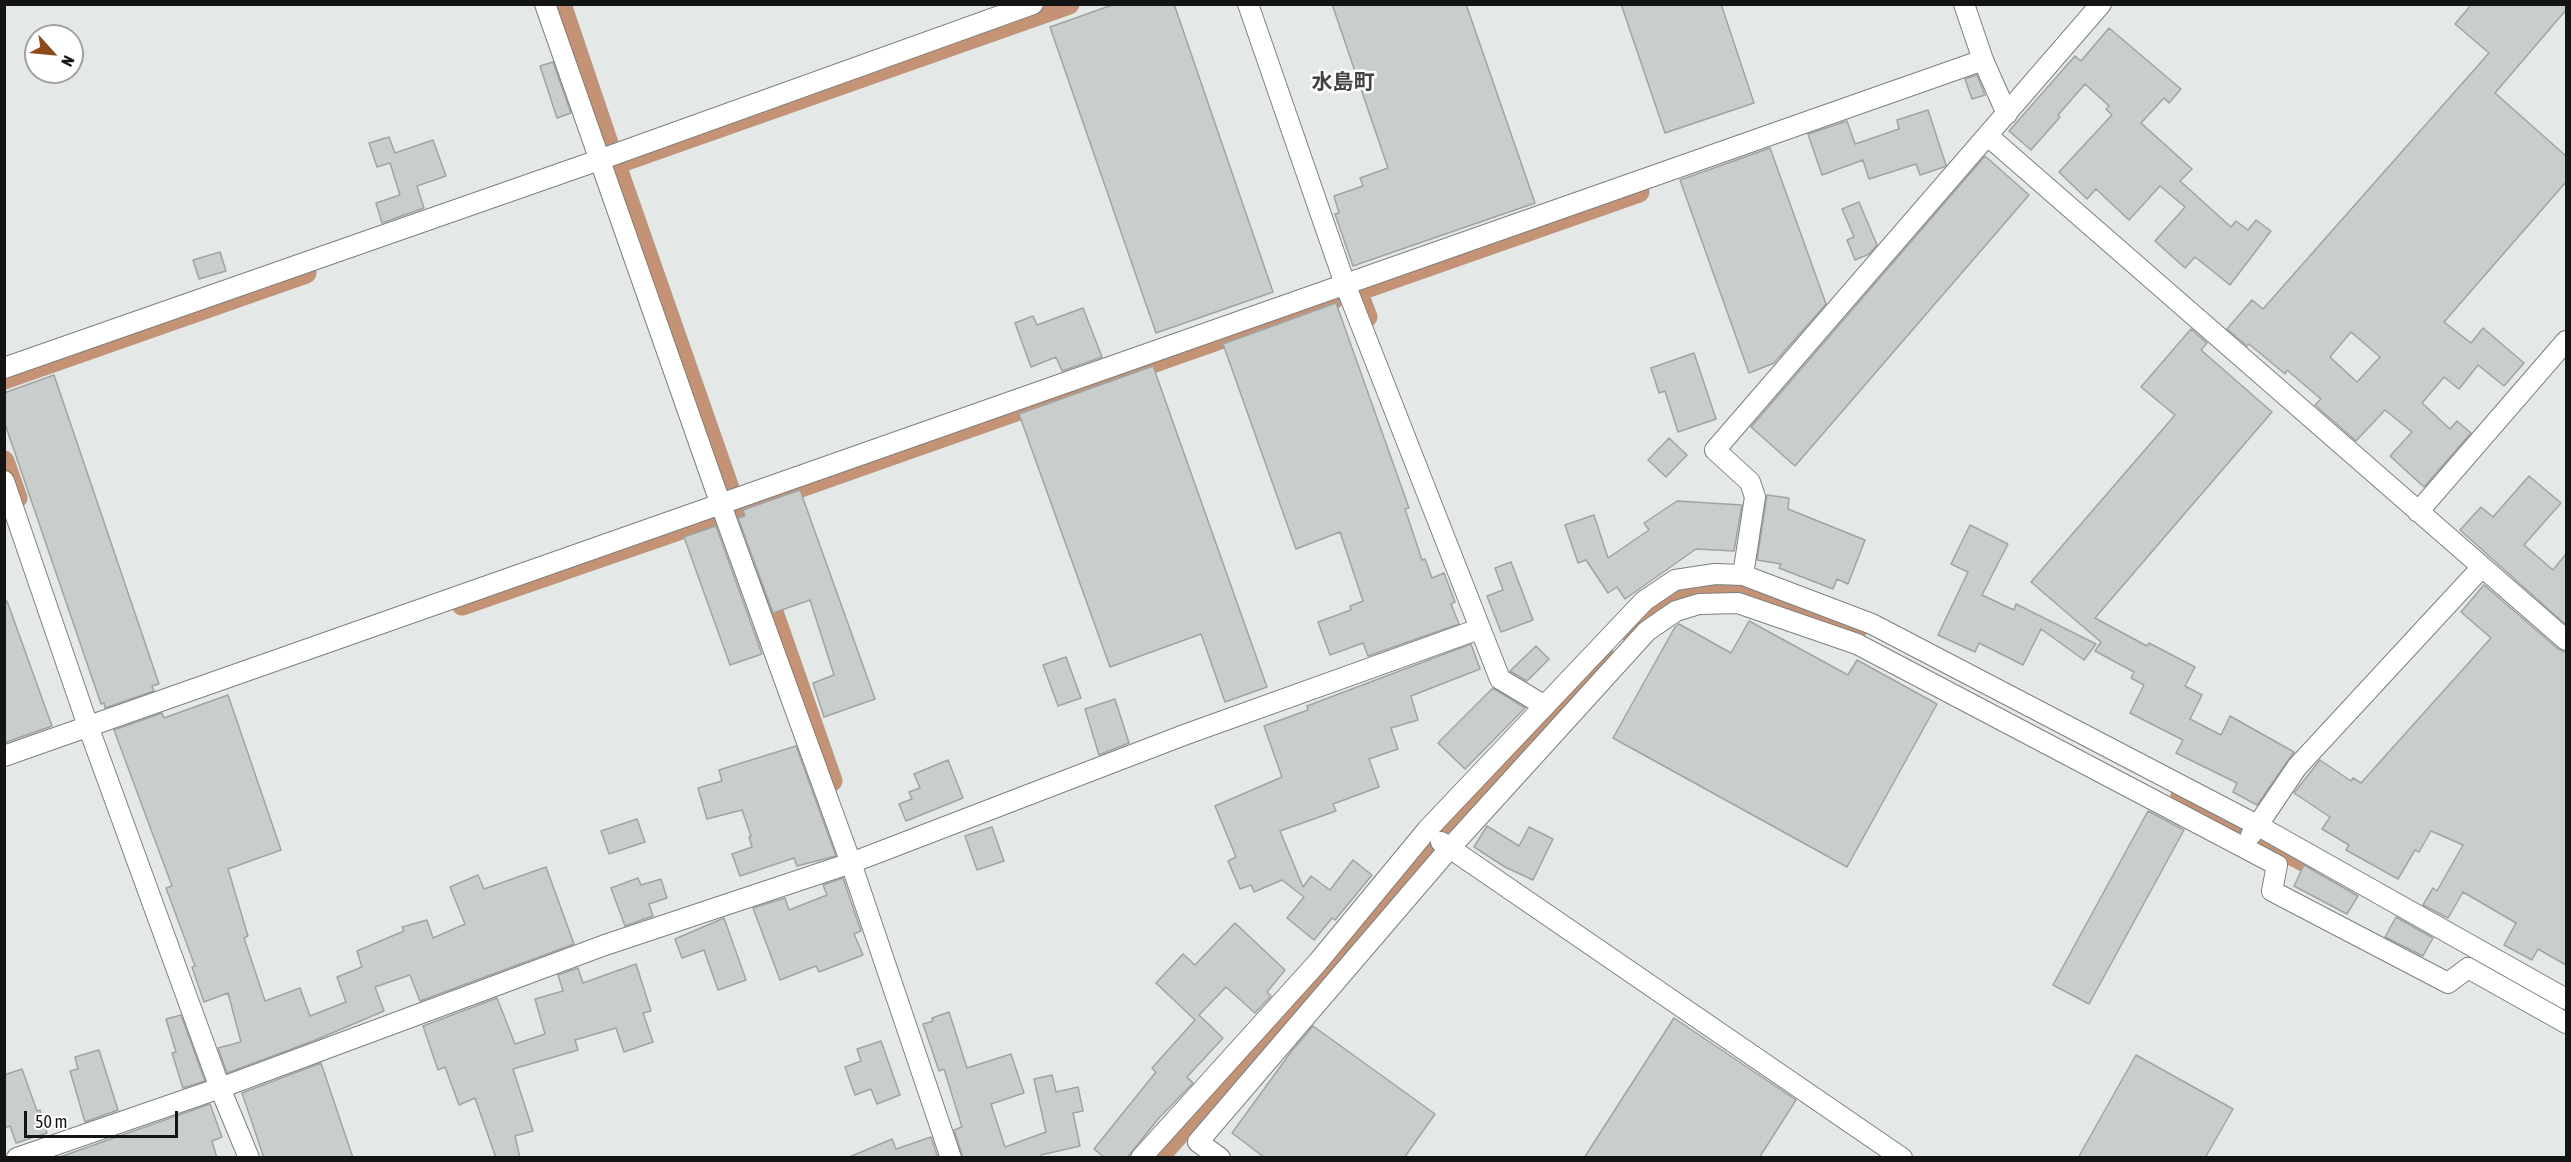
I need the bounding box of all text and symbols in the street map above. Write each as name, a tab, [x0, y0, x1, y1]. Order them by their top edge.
north arrow	[24, 24, 84, 84]
text: N	[58, 53, 78, 70]
district label: 水島町	[1312, 69, 1374, 95]
scale bar	[27, 1099, 182, 1137]
text: 50 m	[35, 1111, 67, 1132]

